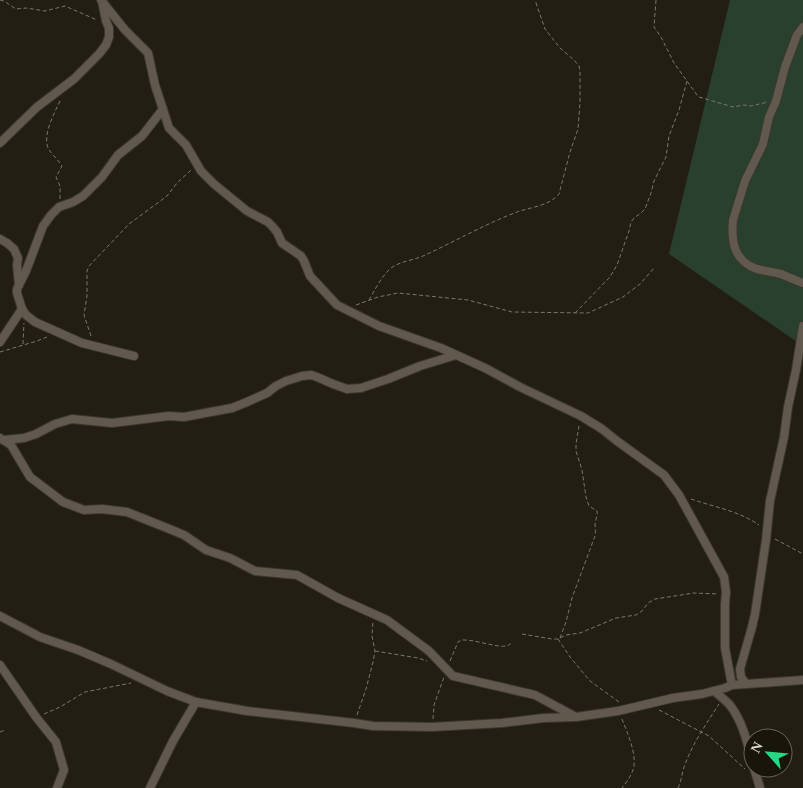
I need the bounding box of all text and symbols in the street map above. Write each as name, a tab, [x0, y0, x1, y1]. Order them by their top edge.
north arrow	[743, 728, 793, 778]
text: N	[748, 739, 766, 755]

